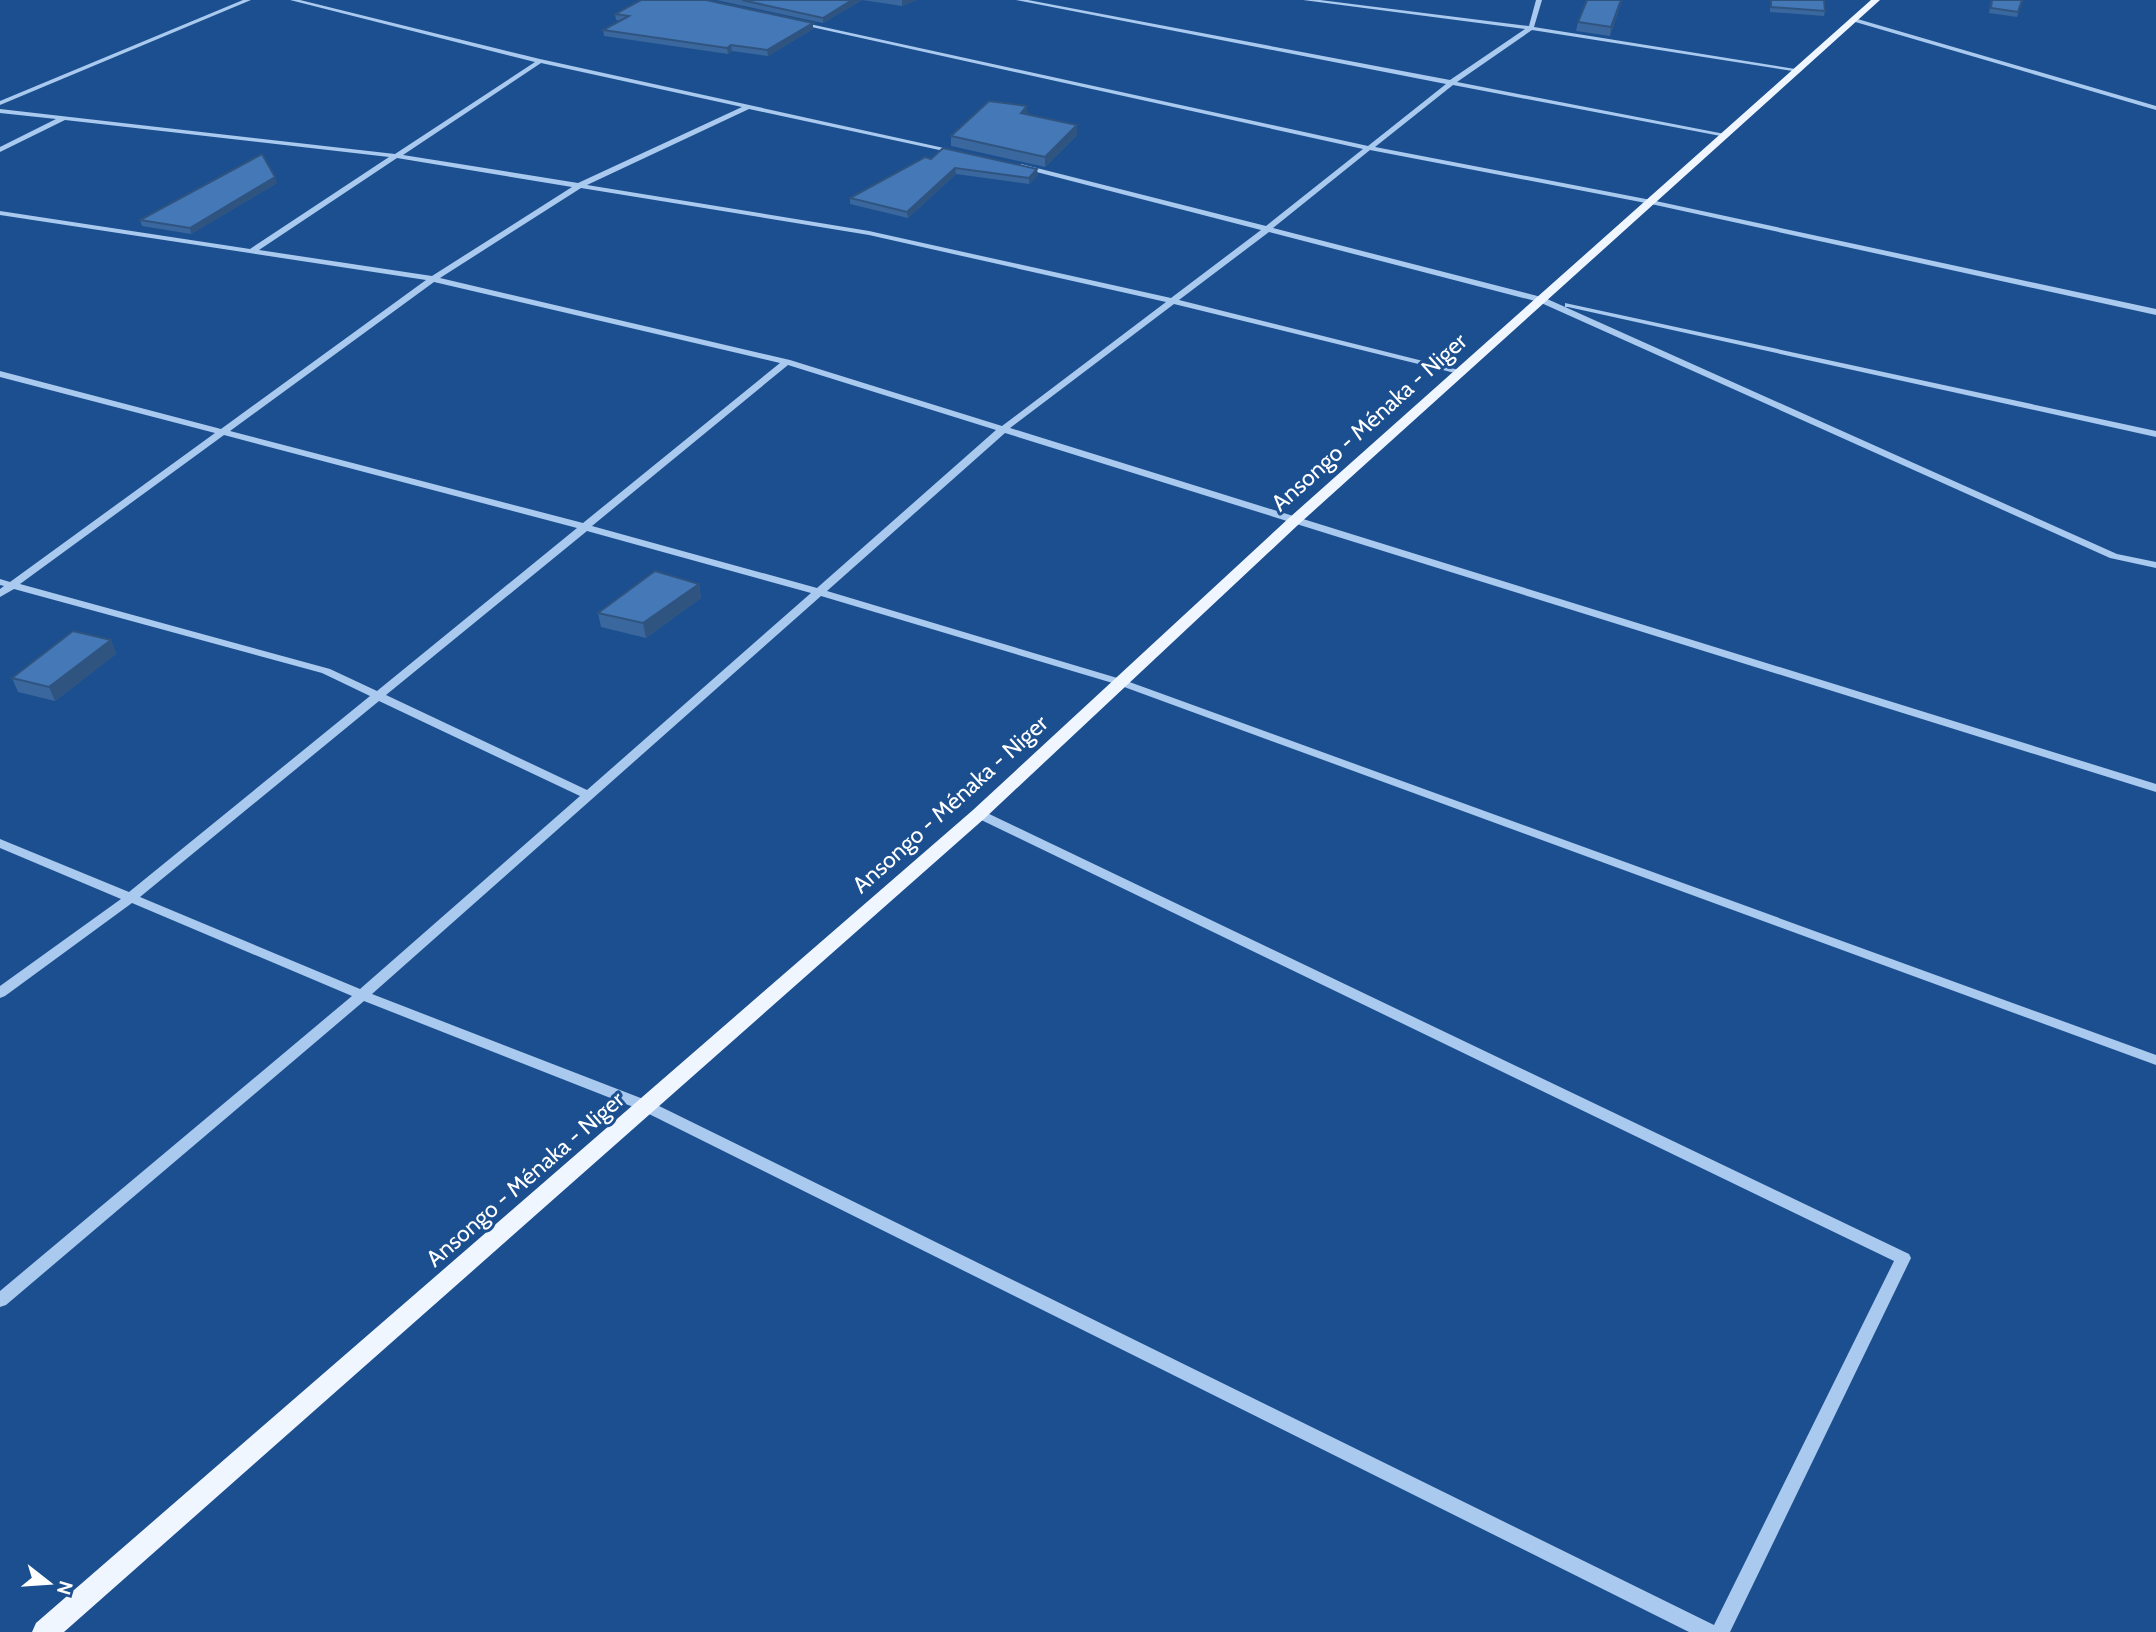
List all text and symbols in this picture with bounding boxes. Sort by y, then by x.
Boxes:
street label: Ansongo - Ménaka - Niger [1266,326,1473,517]
street label: Ansongo - Ménaka - Niger [847,708,1054,899]
street label: Ansongo - Ménaka - Niger [420,1085,630,1273]
north arrow [14,1548,84,1618]
text: N [52,1578,78,1598]

